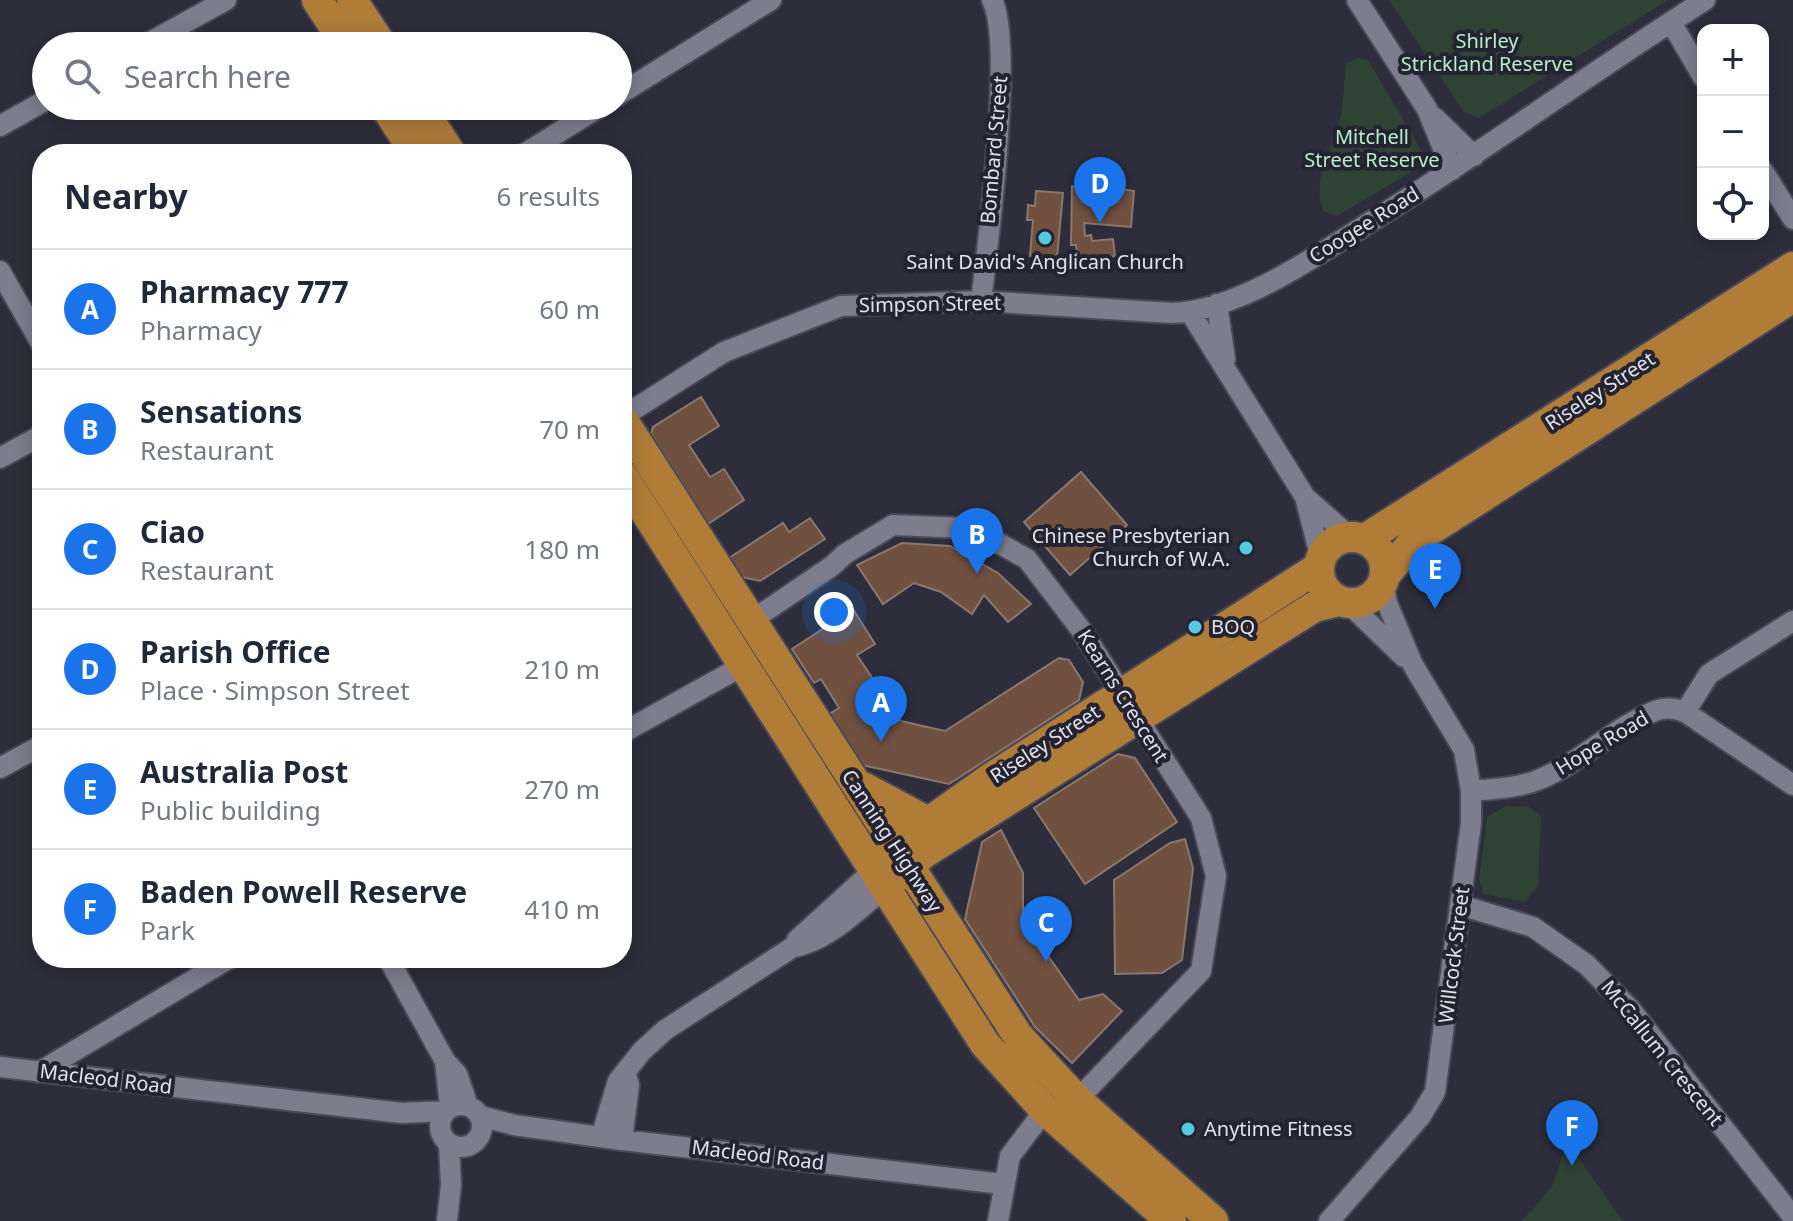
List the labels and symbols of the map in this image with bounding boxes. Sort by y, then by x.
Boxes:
park label: Shirley Strickland Reserve [1401,27,1573,77]
street label: Bombard Street [974,75,1013,225]
park label: Mitchell Street Reserve [1304,123,1440,173]
pin: D [1074,157,1126,223]
street label: Coogee Road [1304,180,1424,269]
marker: Saint David's Anglican Church [1036,229,1054,247]
place label: Saint David's Anglican Church [906,248,1184,275]
street label: Simpson Street [859,289,1001,318]
street label: Riseley Street [1540,345,1660,436]
pin: B [951,508,1003,574]
place label: Chinese Presbyterian Church of W.A. [1032,522,1230,572]
marker: Chinese Presbyterian Church of W.A. [1237,539,1255,557]
pin: E [1409,543,1461,609]
your location [814,592,854,632]
place label: BOQ [1211,613,1255,640]
marker: BOQ [1186,618,1204,636]
street label: Kearns Crescent [1072,624,1175,767]
pin: A [855,676,907,742]
street label: Riseley Street [985,698,1105,789]
street label: Hope Road [1550,704,1653,781]
street label: Canning Highway [836,764,949,918]
street label: Willcock Street [1432,885,1475,1025]
pin: C [1020,896,1072,962]
street label: McCallum Crescent [1595,974,1730,1131]
street label: Macleod Road [38,1057,174,1100]
pin: F [1546,1100,1598,1166]
place label: Anytime Fitness [1204,1115,1352,1142]
marker: Anytime Fitness [1179,1120,1197,1138]
street label: Macleod Road [690,1133,826,1176]

